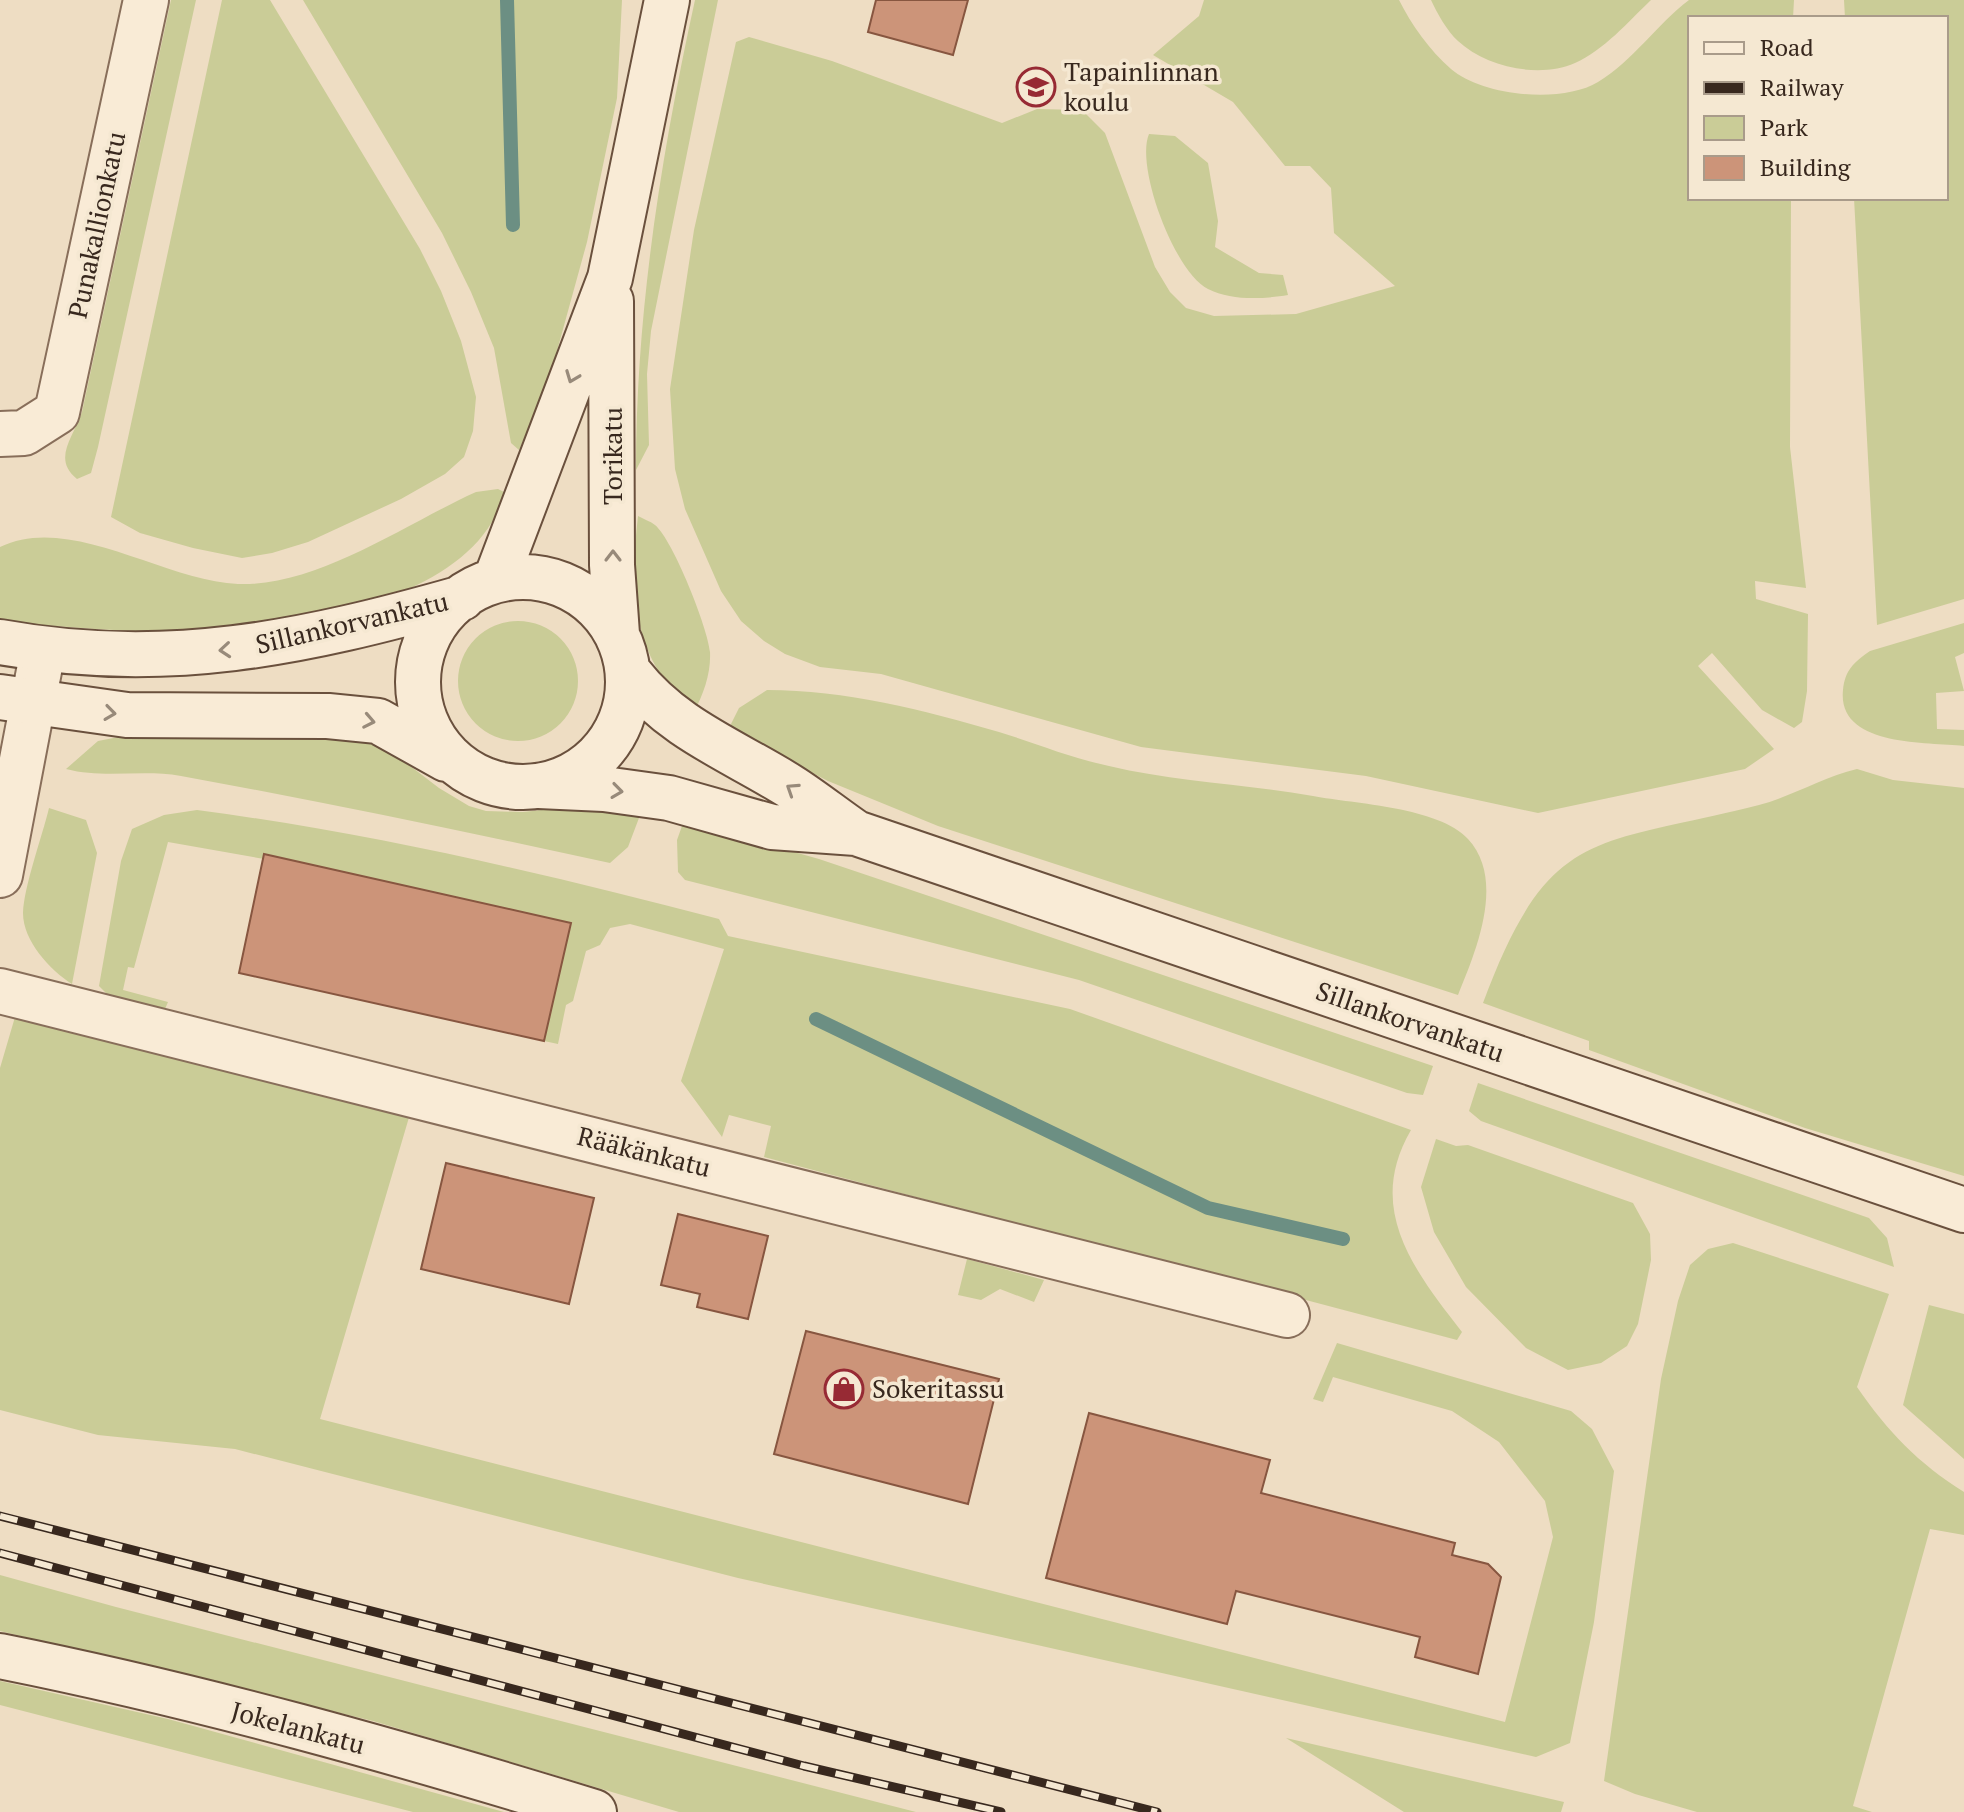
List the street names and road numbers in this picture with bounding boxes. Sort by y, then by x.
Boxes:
street label: Punakallionkatu [60,128,132,321]
street label: Torikatu [595,407,629,505]
street label: Sillankorvankatu [252,583,452,661]
street label: Sillankorvankatu [1312,973,1509,1069]
street label: Rääkänkatu [574,1118,714,1184]
street label: Jokelankatu [228,1693,369,1761]

